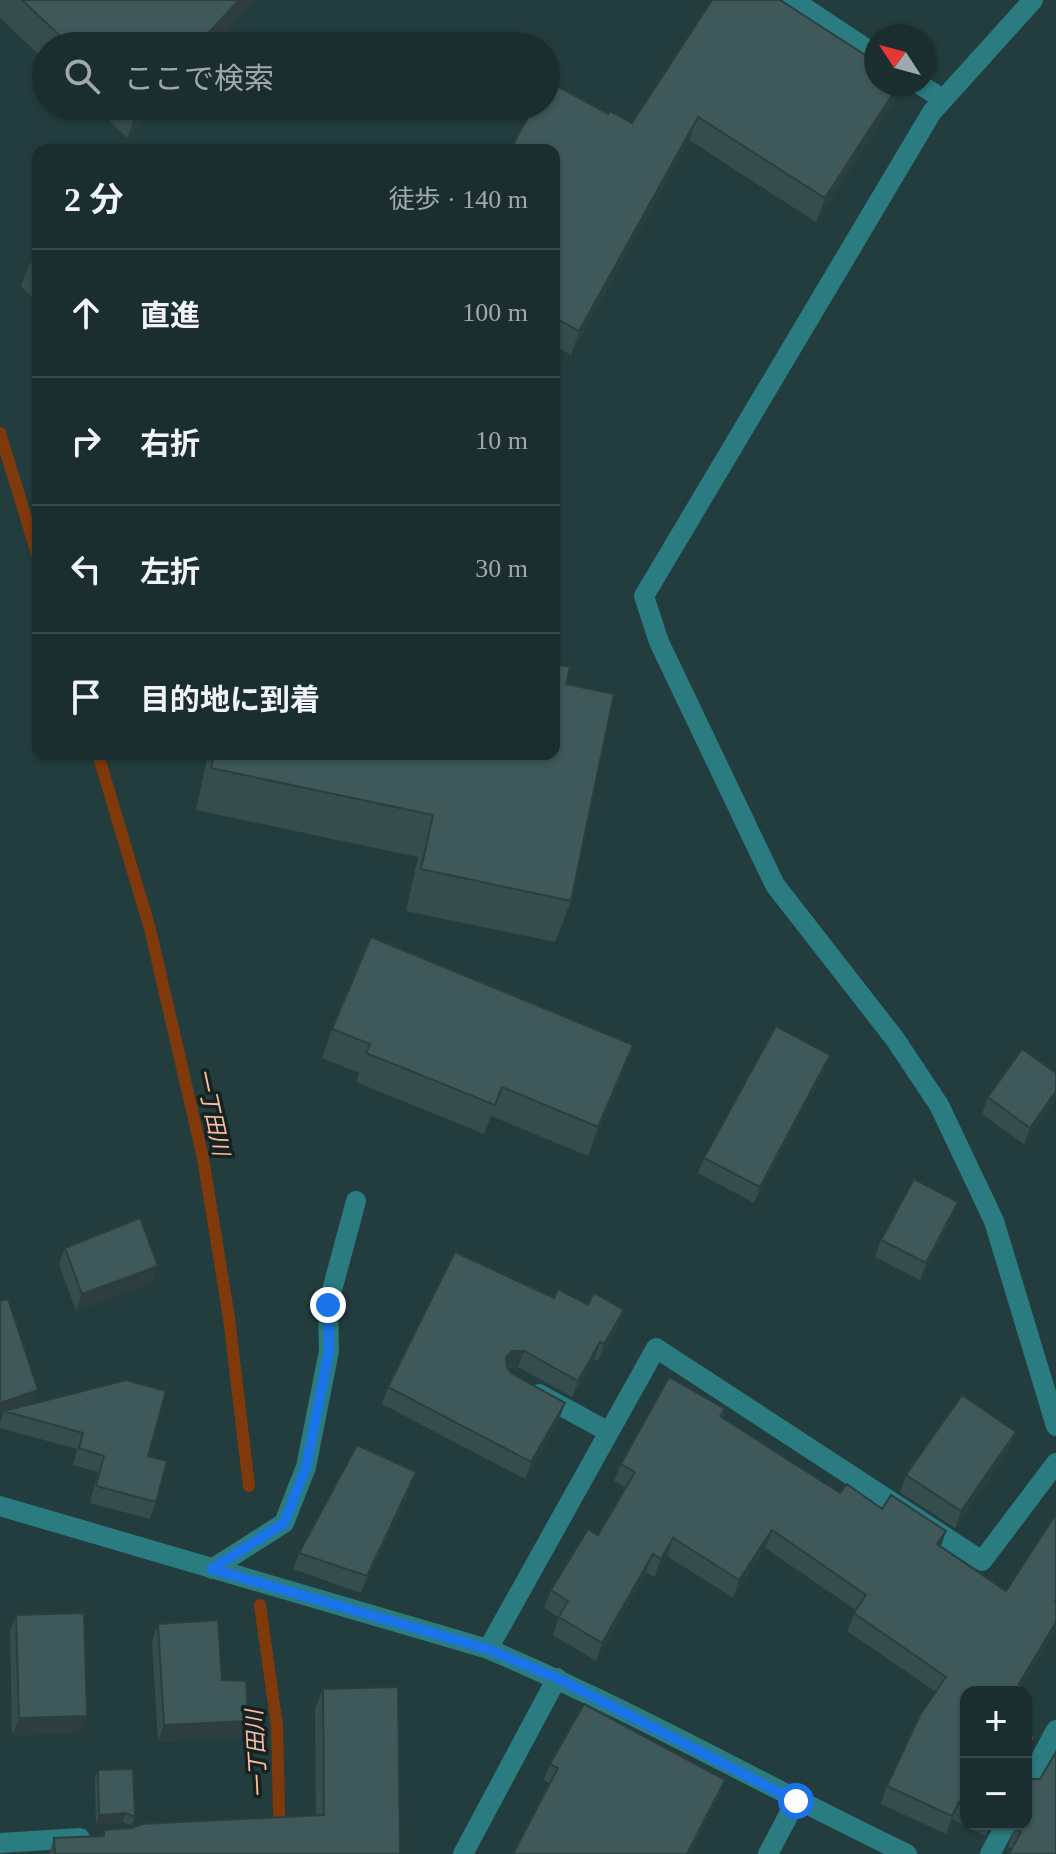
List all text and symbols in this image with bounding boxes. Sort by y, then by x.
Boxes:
north arrow [864,24,936,96]
search box [32,32,560,120]
icon: search [60,54,104,98]
text: ここで検索 [124,62,274,95]
text: 2 分 [64,181,124,218]
text: 徒歩 · 140 m [389,185,528,214]
icon: ahead [64,291,108,335]
text: 100 m [462,298,528,327]
text: 直進 [140,299,200,332]
icon: right [64,419,108,463]
text: 10 m [475,426,528,455]
text: 右折 [140,427,200,460]
icon: left [64,547,108,591]
text: 30 m [475,554,528,583]
text: 左折 [140,555,200,588]
icon: arrive [64,675,108,719]
text: 目的地に到着 [140,683,320,716]
water label: 一丁田川 [191,1066,234,1160]
route end [310,1287,346,1323]
map controls [960,1686,1032,1830]
button: + [960,1686,1032,1758]
water label: 一丁田川 [242,1707,271,1799]
button: − [960,1758,1032,1830]
route start [778,1783,814,1819]

